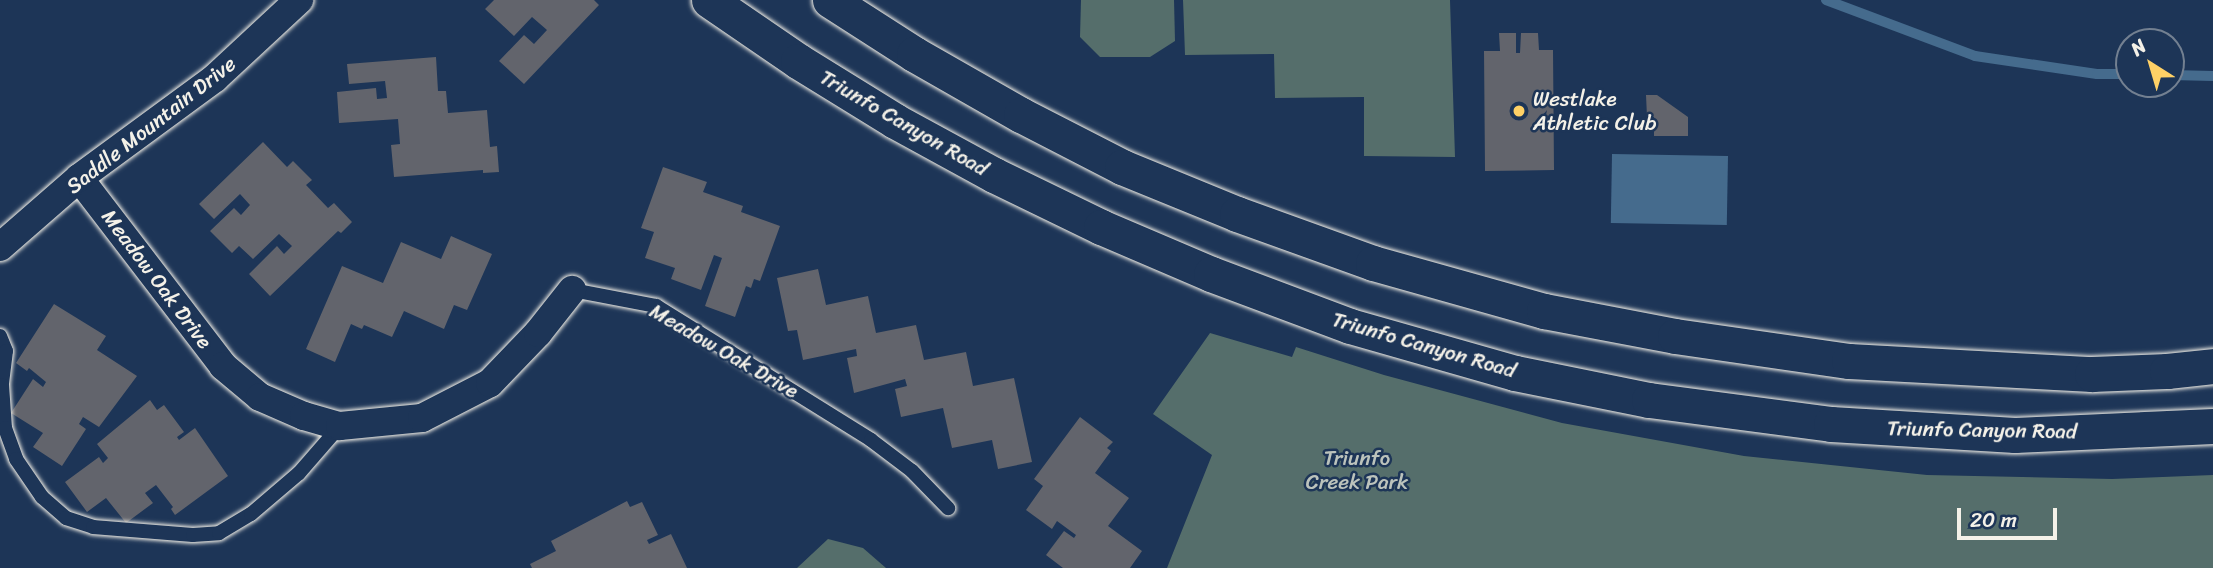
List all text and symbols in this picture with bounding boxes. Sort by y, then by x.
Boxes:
north arrow [2115,28,2185,98]
text: N [2123,30,2153,65]
street label: Saddle Mountain Drive [61,51,241,199]
street label: Triunfo Canyon Road [815,65,993,181]
place label: Westlake Athletic Club [1533,86,1656,136]
marker: Westlake Athletic Club [1511,103,1527,119]
street label: Meadow Oak Drive [96,204,218,354]
street label: Meadow Oak Drive [645,298,803,404]
street label: Triunfo Canyon Road [1329,307,1519,383]
street label: Triunfo Canyon Road [1887,416,2077,444]
park label: Triunfo Creek Park [1306,445,1408,495]
scale bar [1961,494,2061,538]
text: 20 m [1970,501,2017,539]

